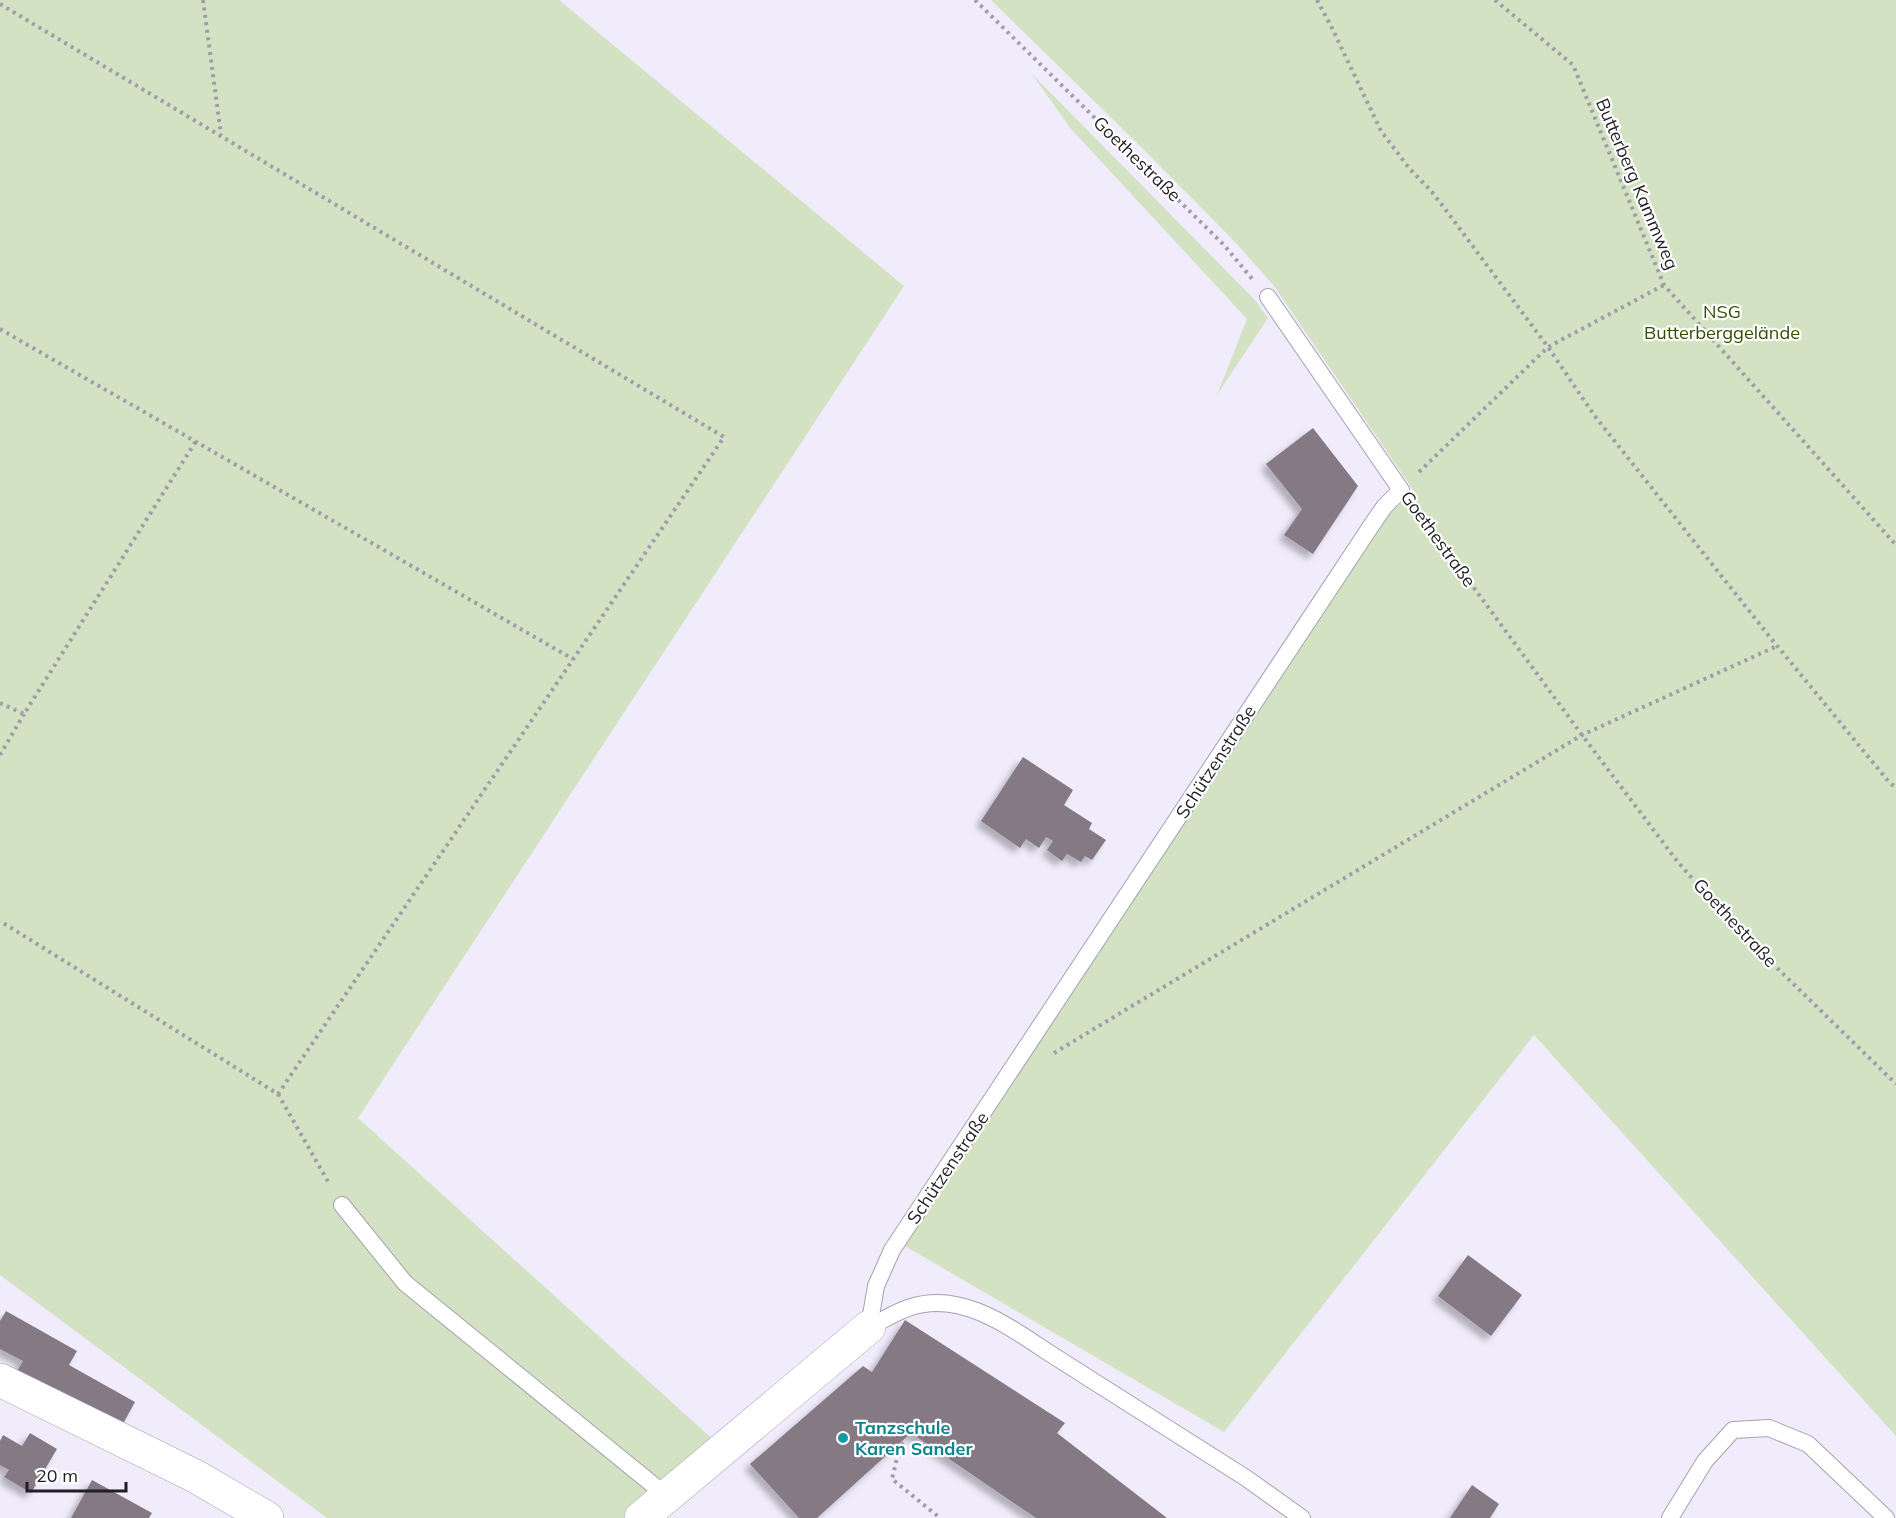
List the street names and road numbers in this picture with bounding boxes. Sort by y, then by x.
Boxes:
street label: Butterberg Kammweg [1591,95,1684,273]
street label: Goethestraße [1089,111,1186,206]
street label: Goethestraße [1396,486,1481,591]
street label: Schützenstraße [1170,701,1261,823]
street label: Goethestraße [1688,873,1782,972]
street label: Schützenstraße [902,1107,994,1228]

